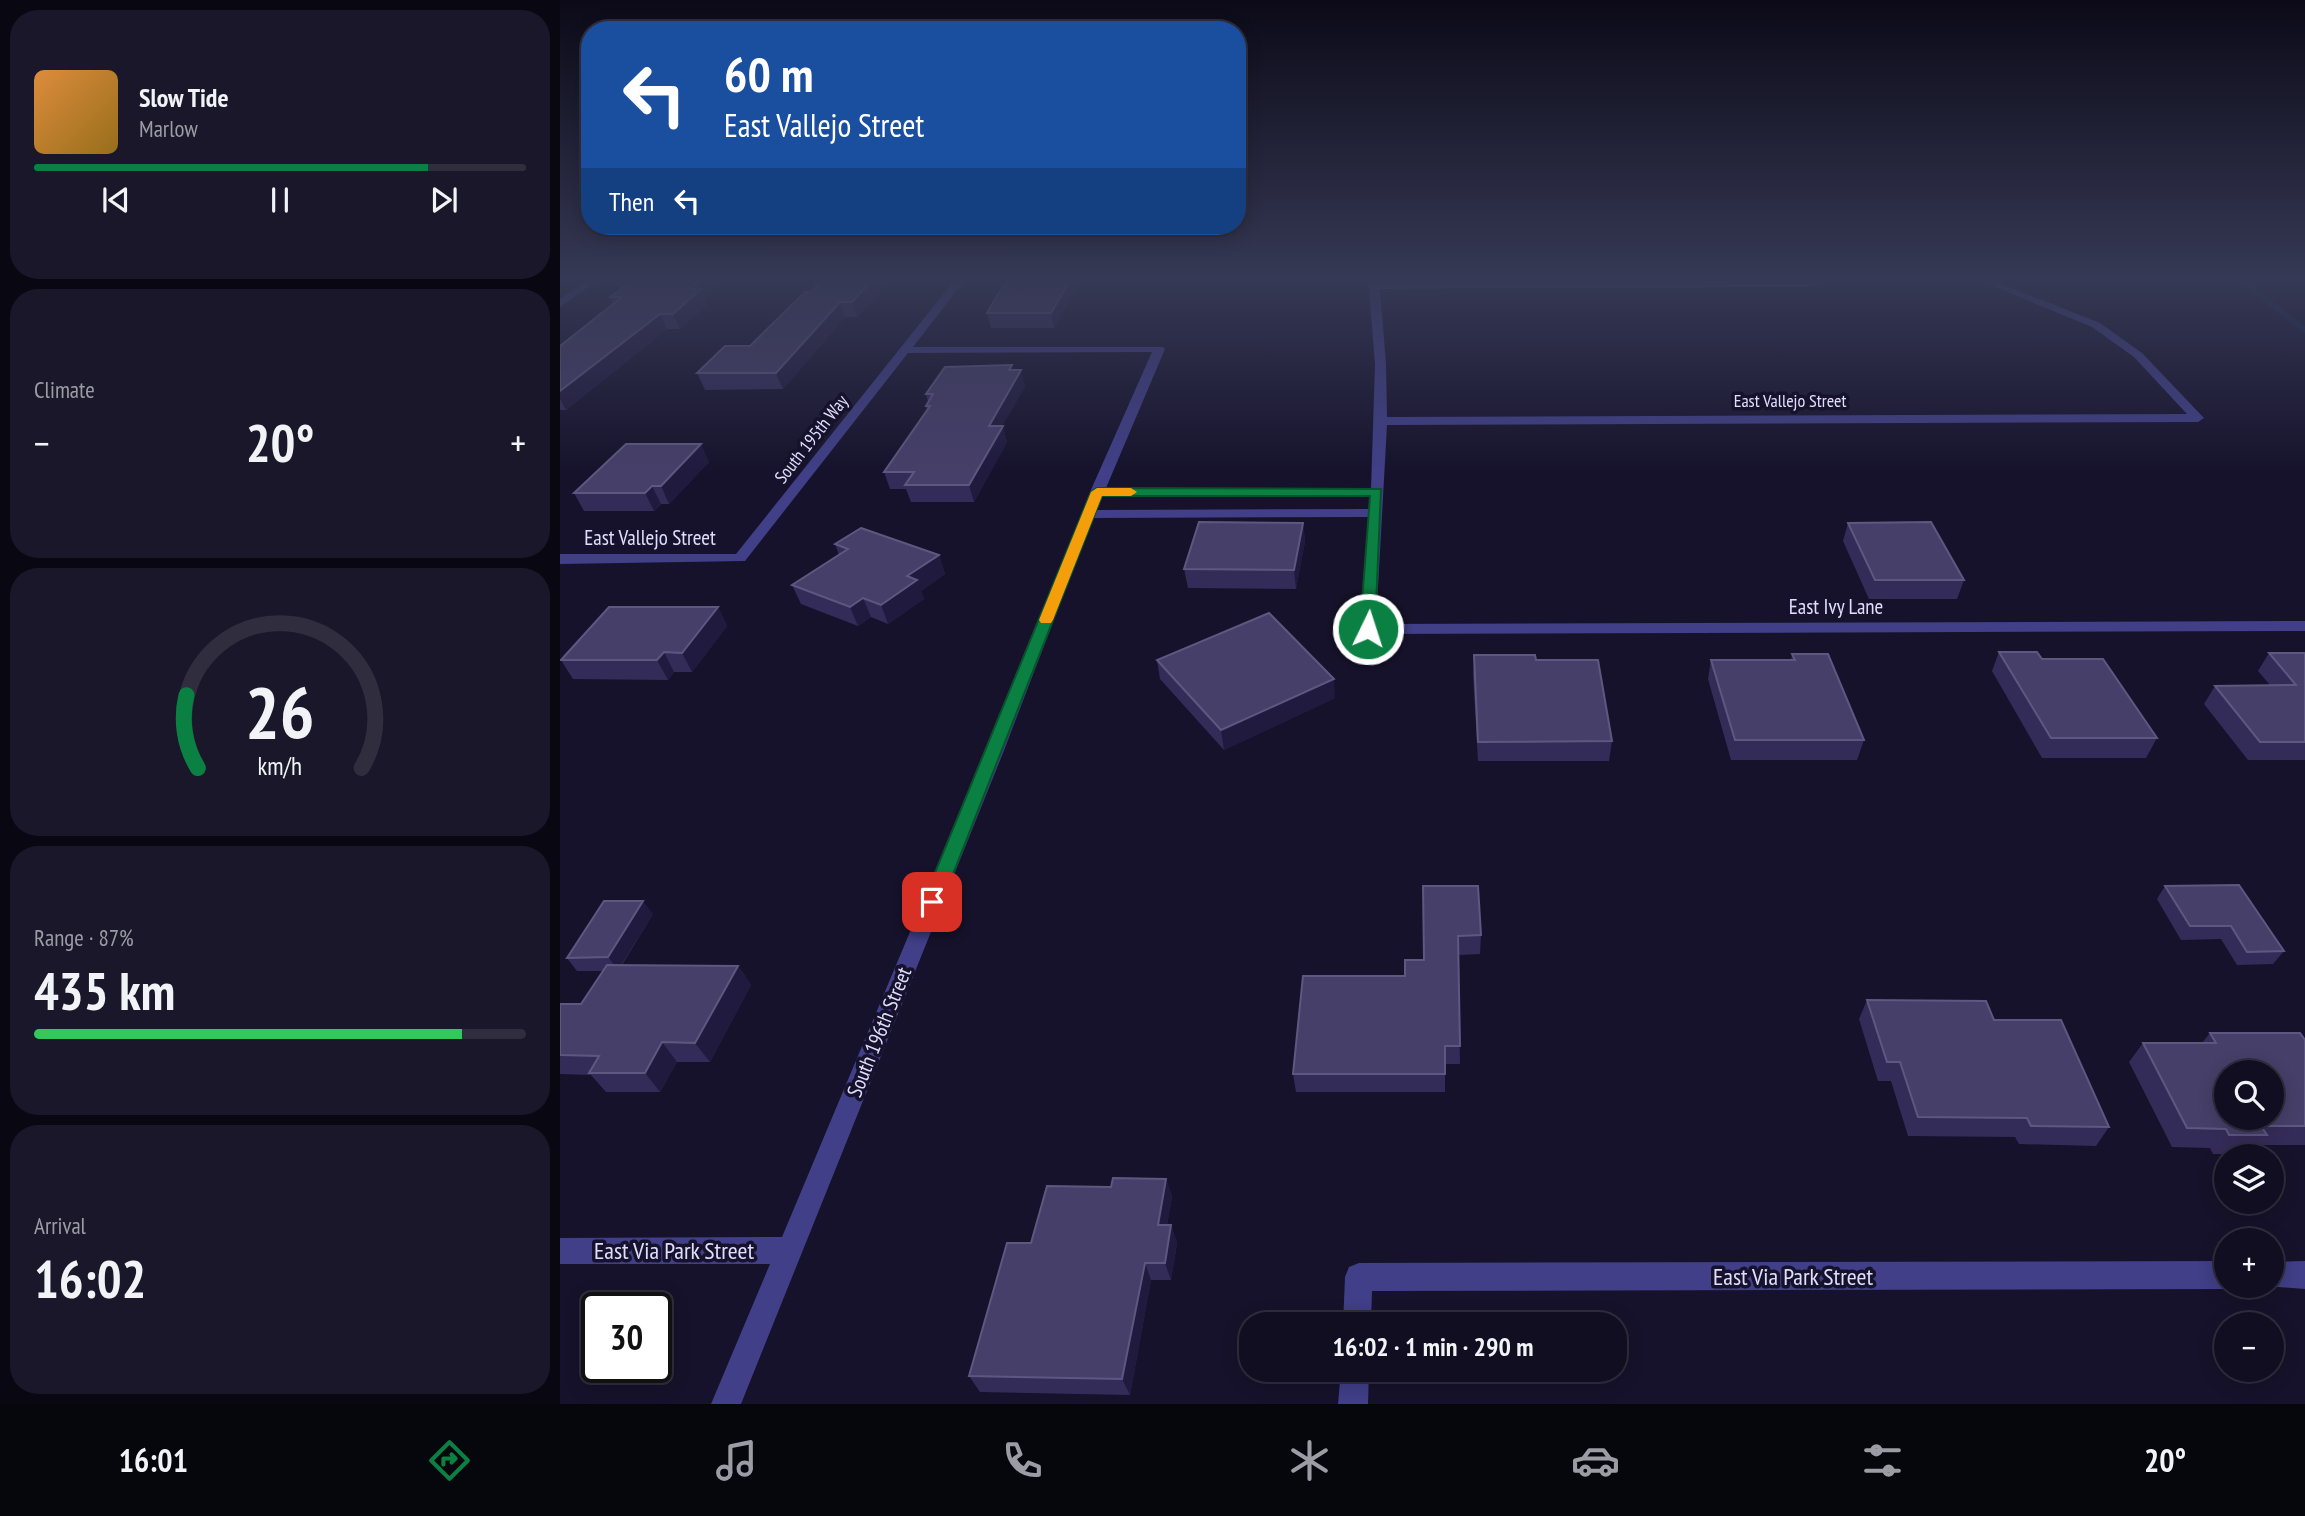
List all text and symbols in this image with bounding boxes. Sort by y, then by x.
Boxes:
text: 60 m [724,42,813,106]
icon: left [609,49,700,140]
text: Slow Tide [139,81,229,114]
text: East Vallejo Street [724,104,924,146]
text: Marlow [139,114,198,143]
icon: previous [97,181,135,219]
icon: pause [261,181,299,219]
icon: next [425,181,463,219]
icon: left [668,182,706,220]
text: Then [609,185,654,218]
text: Climate [34,375,95,404]
street label: East Vallejo Street [1734,389,1846,412]
street label: South 195th Way [769,390,853,488]
text: 20° [246,409,314,476]
text: − [34,418,50,467]
text: + [510,418,526,467]
street label: East Vallejo Street [584,524,716,551]
position arrow [1331,592,1405,666]
street label: East Ivy Lane [1789,593,1883,620]
text: 26 [245,664,315,758]
text: km/h [258,750,302,782]
pin [902,872,962,932]
icon: arrive [913,883,951,921]
text: Range · 87% [34,923,134,952]
text: 435 km [34,957,175,1024]
street label: South 196th Street [841,963,917,1101]
map controls [2214,1060,2284,1382]
button: search [2214,1060,2284,1130]
button: layers [2214,1144,2284,1214]
text: Arrival [34,1211,86,1240]
button: + [2214,1228,2284,1298]
street label: East Via Park Street [594,1235,754,1266]
text: 16:02 [34,1245,146,1312]
street label: East Via Park Street [1713,1261,1873,1292]
speed limit sign: 30 [581,1292,672,1383]
button: − [2214,1312,2284,1382]
text: 16:02 · 1 min · 290 m [1333,1330,1533,1363]
icon: directions [425,1436,474,1485]
icon: music [712,1436,761,1485]
icon: phone [998,1436,1047,1485]
icon: climate [1285,1436,1334,1485]
icon: car [1571,1436,1620,1485]
icon: filters [1858,1436,1907,1485]
text: 16:01 [119,1439,188,1481]
text: 20° [2144,1439,2186,1481]

